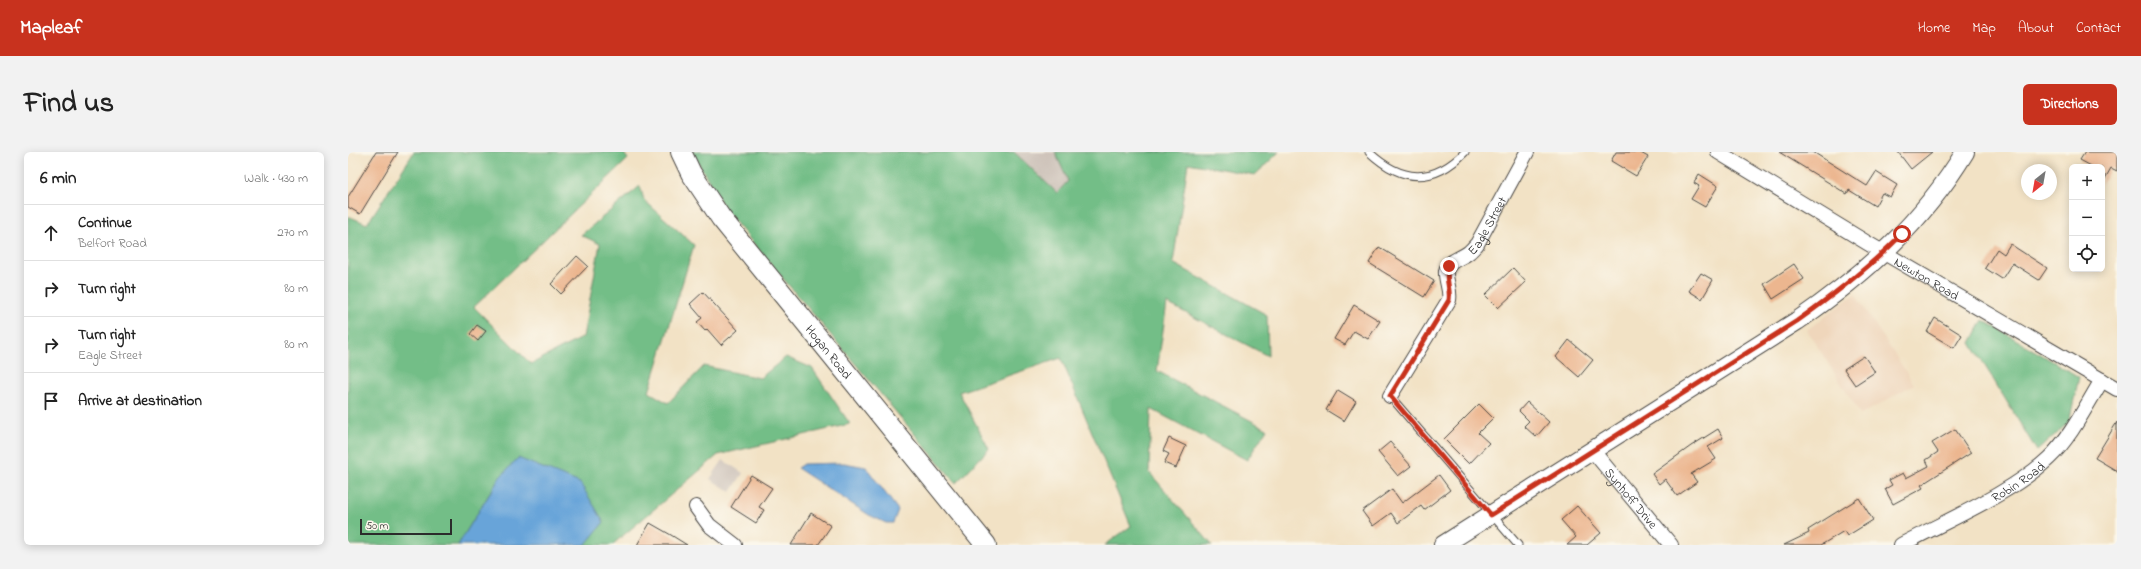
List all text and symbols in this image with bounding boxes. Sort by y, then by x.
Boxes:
text: Mapleaf [20,15,82,42]
text: Home [1918,18,1950,39]
text: Map [1972,18,1996,39]
text: About [2018,18,2054,39]
text: Contact [2076,18,2121,39]
text: Find us [24,84,114,125]
button: Directions [2023,84,2117,125]
north arrow [2021,164,2057,200]
map controls [2069,164,2105,272]
button: + [2069,164,2105,200]
text: 6 min [40,166,76,191]
text: Walk · 430 m [244,169,308,188]
street label: Eagle Street [1464,193,1512,260]
button: − [2069,200,2105,236]
text: Continue [78,212,132,234]
icon: ahead [40,222,62,244]
text: 270 m [277,223,308,242]
route start [1893,225,1911,243]
text: Belfort Road [78,234,147,253]
button: locate [2069,236,2105,272]
street label: Newton Road [1890,253,1963,306]
route end [1440,257,1458,275]
icon: right [40,278,62,300]
text: Turn right [78,278,136,300]
text: 80 m [284,279,308,298]
street label: Hogan Road [800,321,856,384]
text: Turn right [78,324,136,346]
icon: right [40,334,62,356]
text: 80 m [284,335,308,354]
text: Eagle Street [78,346,142,365]
icon: arrive [40,390,62,412]
text: Arrive at destination [78,390,202,412]
street label: Robin Road [1988,457,2050,507]
street label: Synhoff Drive [1599,464,1662,534]
scale bar [360,517,452,536]
text: 50 m [366,518,388,534]

